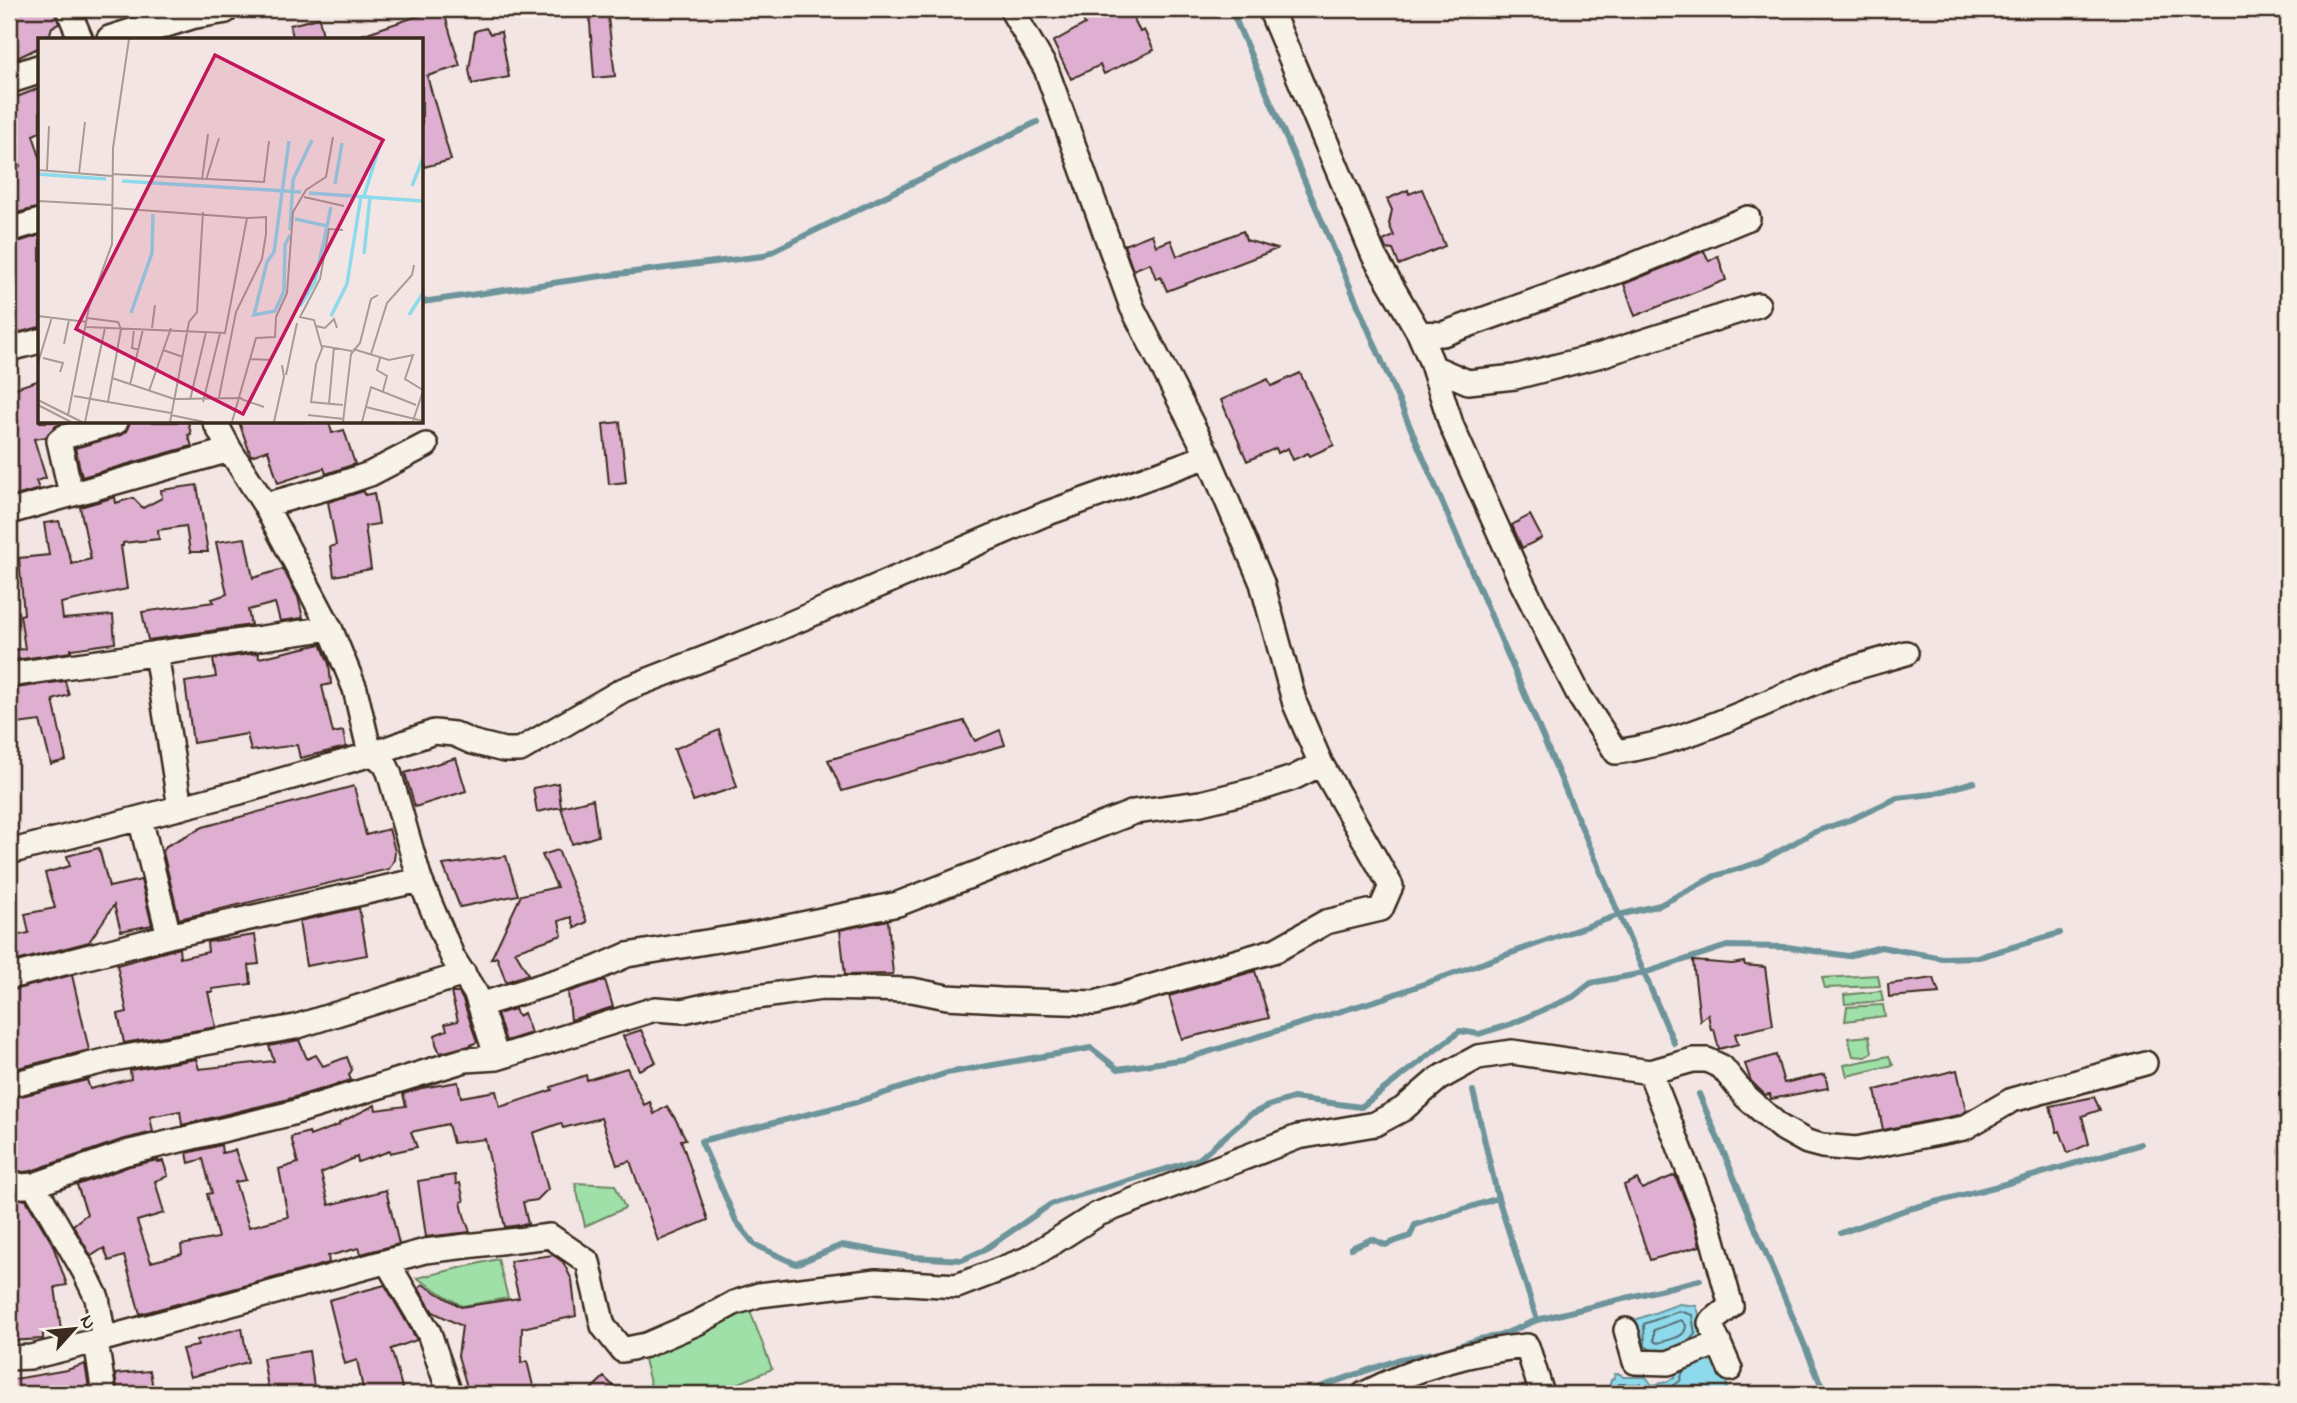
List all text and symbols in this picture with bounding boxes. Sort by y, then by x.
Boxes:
inset map [38,38,424,424]
north arrow [38,1294,108,1364]
text: N [72,1311,102,1334]

